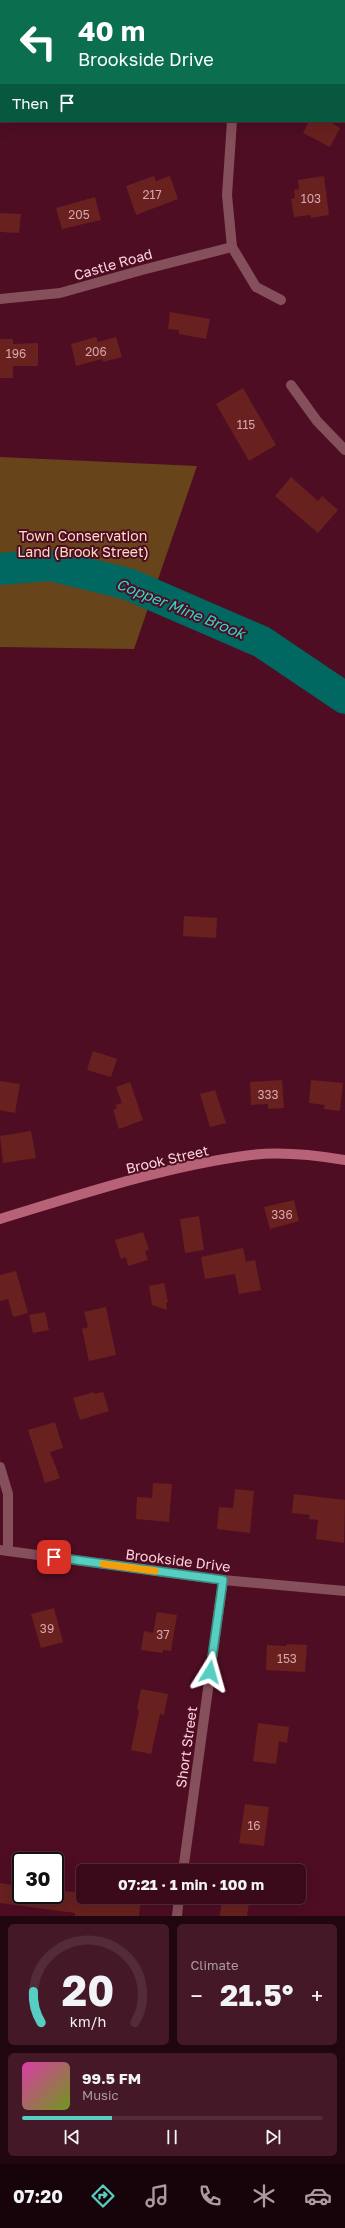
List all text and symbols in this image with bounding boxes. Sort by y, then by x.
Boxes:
text: 40 m [78,14,145,47]
icon: left [12,16,64,68]
text: Brookside Drive [78,48,214,70]
icon: arrive [56,92,78,114]
text: Then [12,94,48,112]
house number: 217 [142,187,162,202]
house number: 103 [301,191,321,206]
house number: 205 [68,207,90,222]
street label: Castle Road [72,245,154,283]
house number: 206 [85,344,107,359]
house number: 196 [6,346,26,361]
house number: 115 [237,417,255,432]
park label: Town Conservation Land (Brook Street) [17,527,149,560]
water label: Copper Mine Brook [114,574,249,643]
house number: 333 [257,1087,279,1102]
street label: Brook Street [124,1141,210,1177]
house number: 336 [271,1207,293,1222]
pin [37,1540,71,1574]
street label: Brookside Drive [125,1545,231,1575]
icon: arrive [43,1546,65,1568]
house number: 39 [40,1621,54,1636]
house number: 37 [156,1627,170,1642]
position arrow [189,1651,231,1693]
house number: 153 [277,1651,297,1666]
street label: Short Street [172,1705,200,1789]
house number: 16 [247,1818,261,1833]
speed limit sign: 30 [12,1852,64,1904]
text: 07:21 · 1 min · 100 m [118,1875,264,1893]
text: Climate [191,1957,238,1973]
text: 20 [62,1964,114,2014]
text: 21.5° [220,1977,293,2013]
text: − [191,1982,203,2009]
text: + [311,1982,323,2009]
text: km/h [70,2012,106,2029]
text: 99.5 FM [82,2069,141,2087]
text: Music [82,2087,119,2103]
icon: previous [61,2126,83,2148]
icon: pause [161,2126,183,2148]
icon: next [262,2126,284,2148]
icon: directions [89,2182,117,2210]
icon: music [143,2182,171,2210]
icon: phone [196,2182,224,2210]
icon: climate [250,2182,278,2210]
icon: car [304,2182,332,2210]
text: 07:20 [13,2185,63,2207]

